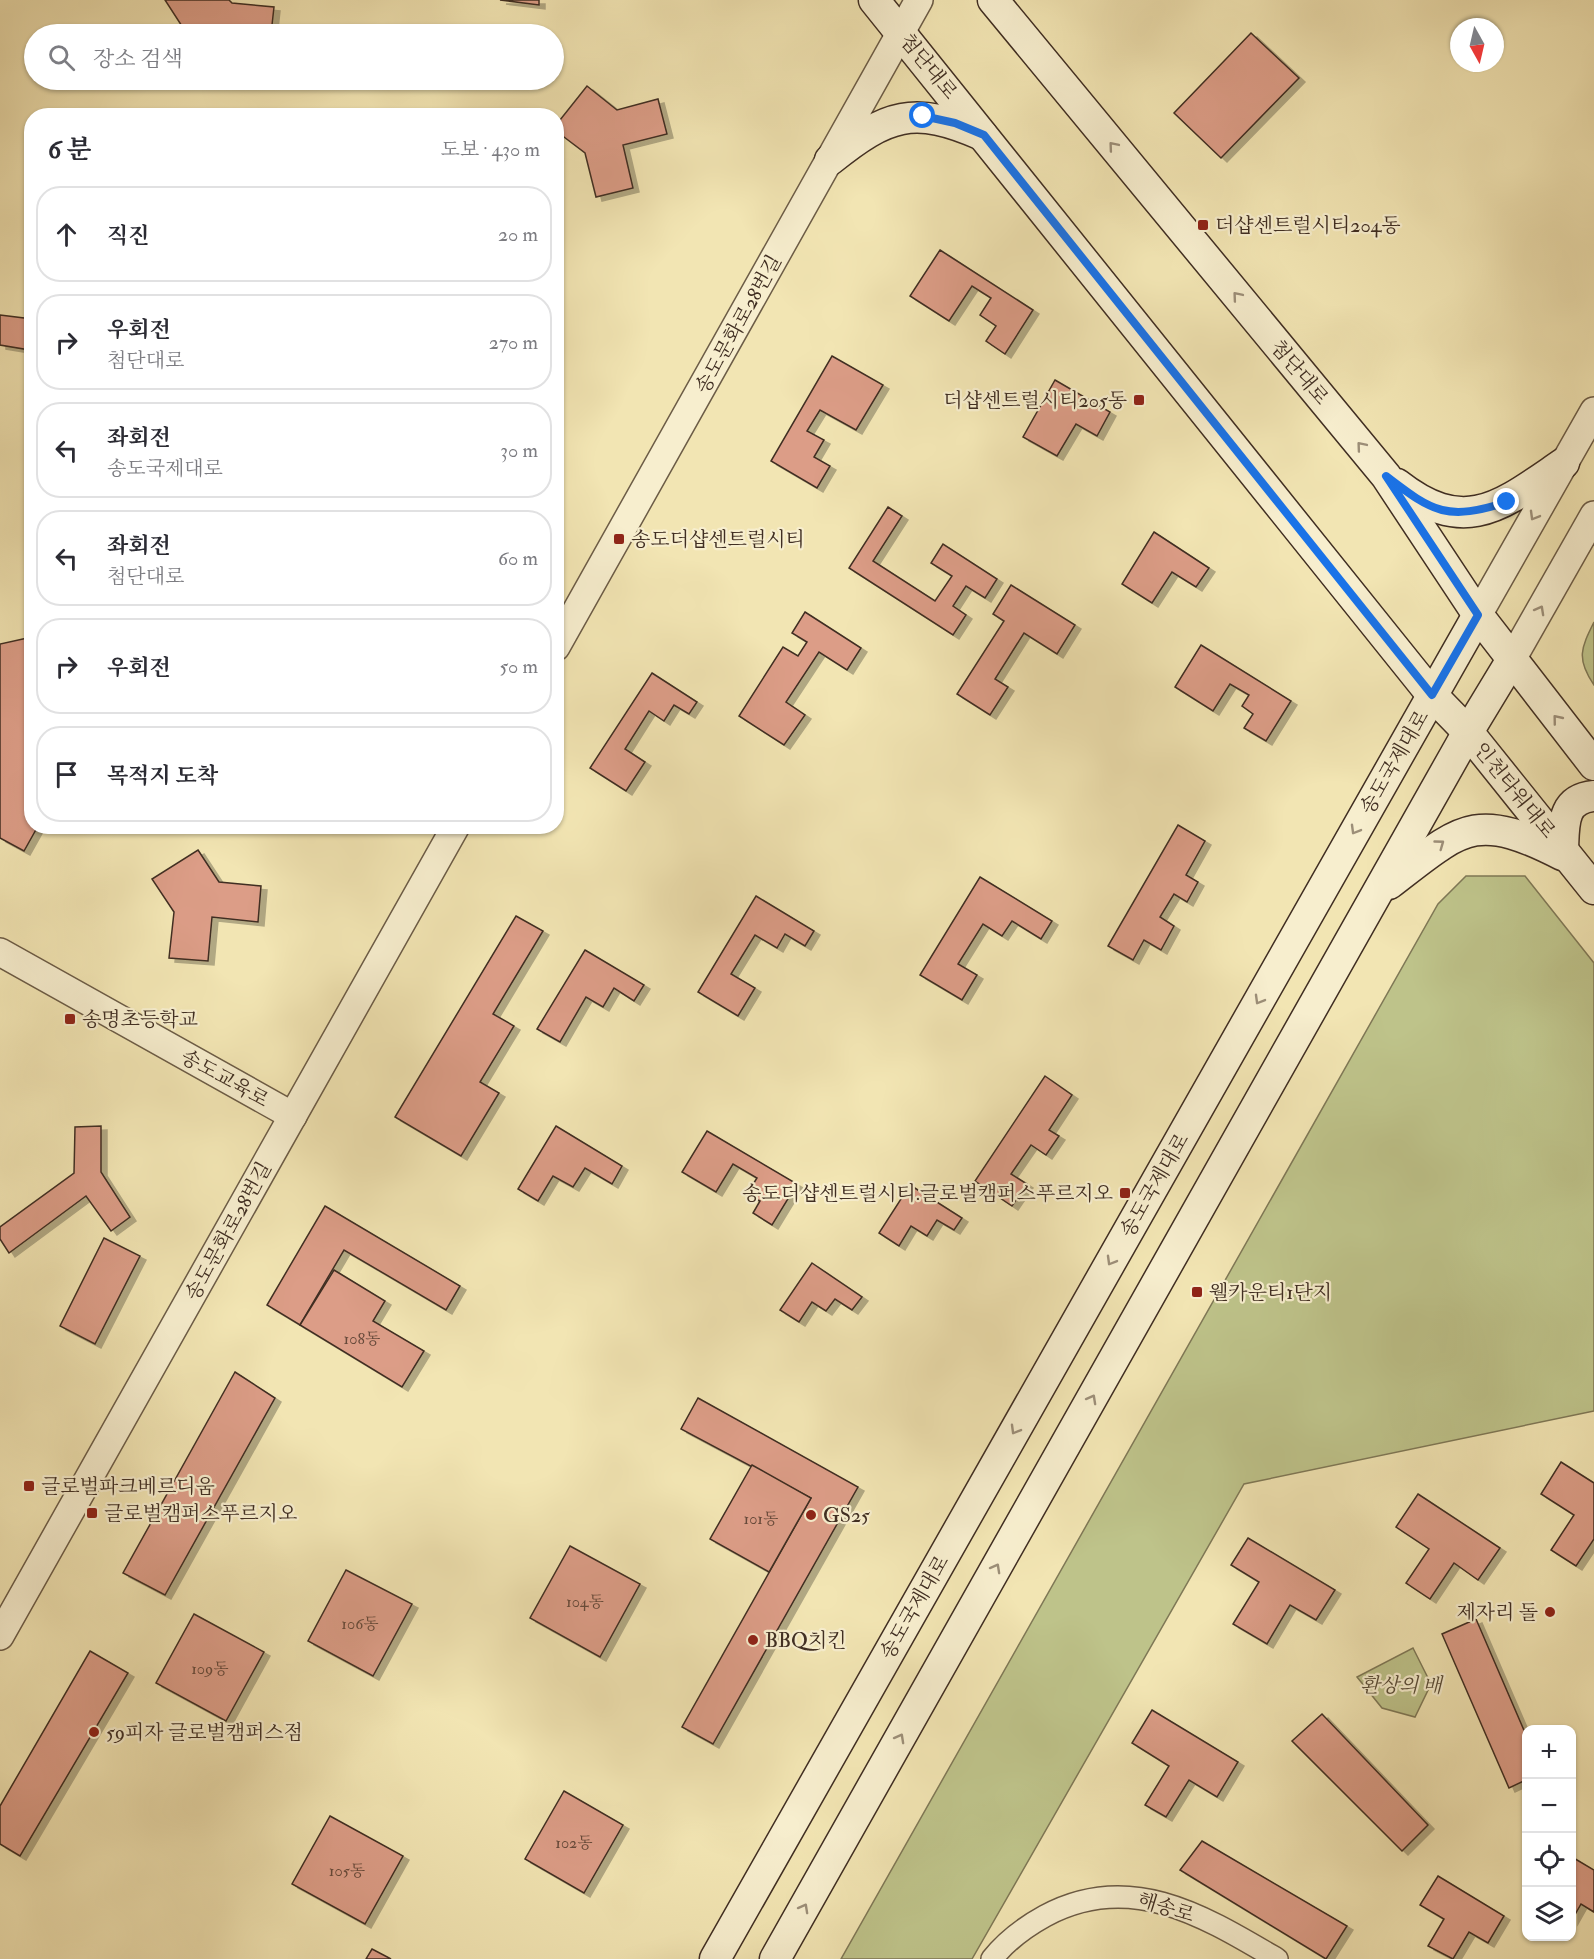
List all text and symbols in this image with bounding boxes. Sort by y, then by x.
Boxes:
north arrow [1450,18,1504,72]
search box [24,24,564,90]
street label: 첨단대로 [895,28,963,104]
icon: search [45,41,78,74]
text: 장소 검색 [93,45,183,73]
route start [909,102,935,128]
text: 6 분 [48,134,92,166]
text: 도보 · 430 m [441,137,540,162]
one-way arrow [1109,141,1120,152]
place label: 더샵센트럴시티204동 [1215,213,1401,238]
icon: ahead [50,218,83,251]
marker: 더샵센트럴시티204동 [1196,218,1210,232]
text: 직진 [107,222,150,250]
text: 20 m [498,222,538,247]
street label: 송도문화로28번길 [690,251,787,398]
one-way arrow [1233,292,1244,303]
text: 우회전 [107,316,171,344]
icon: right [50,326,83,359]
text: 270 m [489,330,538,355]
street label: 첨단대로 [1265,335,1334,410]
text: 첨단대로 [107,348,184,373]
place label: 더샵센트럴시티205동 [943,388,1127,413]
marker: 더샵센트럴시티205동 [1132,393,1146,407]
text: 좌회전 [107,424,171,452]
icon: left [50,434,83,467]
text: 30 m [500,438,538,463]
one-way arrow [1357,442,1368,453]
text: 송도국제대로 [107,456,223,481]
route end [1493,488,1519,514]
one-way arrow [1530,510,1541,520]
place label: 송도더샵센트럴시티 [631,527,805,552]
text: 좌회전 [107,532,171,560]
marker: 송도더샵센트럴시티 [612,532,626,546]
icon: left [50,542,83,575]
text: 60 m [498,546,538,571]
text: 첨단대로 [107,564,184,589]
one-way arrow [1533,606,1544,617]
icon: right [50,650,83,683]
text: 우회전 [107,654,171,682]
text: 50 m [499,654,538,679]
street label: 송도국제대로 [1355,706,1434,819]
one-way arrow [1554,715,1565,726]
street label: 인천타워대로 [1468,737,1561,843]
icon: arrive [50,758,83,791]
text: 목적지 도착 [107,762,218,790]
one-way arrow [1351,824,1363,834]
one-way arrow [1434,841,1445,852]
one-way arrow [1255,994,1266,1004]
place label: 송명초등학교 [82,1007,199,1032]
marker: 송명초등학교 [63,1012,77,1026]
street label: 송도교육로 [176,1044,273,1113]
street label: 송도국제대로 [1115,1129,1194,1242]
street label: 송도문화로28번길 [180,1158,277,1305]
place label: 송도더샵센트럴시티.글로벌캠퍼스푸르지오 [742,1181,1113,1206]
marker: 송도더샵센트럴시티.글로벌캠퍼스푸르지오 [1118,1186,1132,1200]
one-way arrow [1107,1255,1118,1265]
place label: 웰카운티1단지 [1209,1280,1332,1305]
marker: 웰카운티1단지 [1190,1285,1204,1299]
house number: 108동 [344,1329,381,1349]
one-way arrow [1084,1394,1096,1405]
one-way arrow [1011,1424,1022,1435]
place label: 글로벌파크베르디움 [41,1474,215,1499]
marker: 글로벌파크베르디움 [22,1479,36,1493]
place label: 글로벌캠퍼스푸르지오 [104,1501,297,1526]
place label: GS25 [823,1503,870,1528]
marker: 글로벌캠퍼스푸르지오 [85,1506,99,1520]
marker: GS25 [804,1508,818,1522]
house number: 101동 [744,1509,779,1529]
street label: 송도국제대로 [875,1551,954,1664]
one-way arrow [988,1564,1000,1574]
house number: 104동 [566,1592,604,1612]
place label: 제자리 돌 [1457,1600,1538,1625]
marker: 제자리 돌 [1543,1605,1557,1619]
house number: 106동 [341,1614,379,1634]
place label: BBQ치킨 [765,1628,847,1653]
marker: BBQ치킨 [746,1633,760,1647]
house number: 109동 [191,1659,229,1679]
park label: 환상의 배 [1360,1673,1444,1698]
place label: 59피자 글로벌캠퍼스점 [106,1720,303,1745]
marker: 59피자 글로벌캠퍼스점 [87,1725,101,1739]
map controls [1522,1725,1576,1941]
button: + [1522,1725,1576,1779]
one-way arrow [892,1734,904,1744]
button: − [1522,1779,1576,1833]
house number: 102동 [555,1833,593,1853]
button: locate [1522,1833,1576,1887]
house number: 105동 [329,1861,366,1881]
street label: 해송로 [1134,1887,1197,1928]
button: layers [1522,1887,1576,1941]
one-way arrow [796,1904,808,1914]

